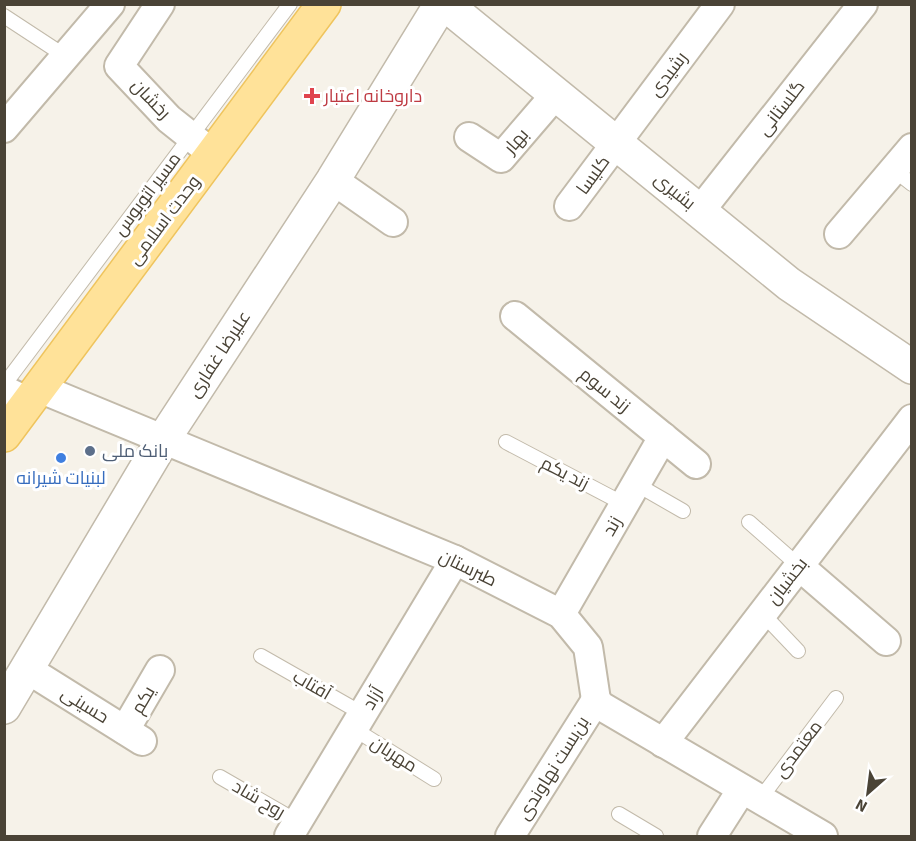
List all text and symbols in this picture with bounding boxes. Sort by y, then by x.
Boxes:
street label: رشیدی [643,47,694,102]
street label: رخشان [125,74,176,125]
street label: گلستانی [752,75,811,141]
place label: داروخانه اعتبار [323,84,422,109]
marker: داروخانه اعتبار [305,89,319,103]
street label: بهار [498,123,535,160]
street label: مسیر اتوبوس [108,147,187,241]
street label: کلیسا [571,151,616,200]
street label: بشیری [649,167,701,216]
street label: وحدت اسلامی [122,170,206,270]
street label: علیرضا غفاری [182,306,257,403]
street label: زند سوم [574,362,636,419]
place label: بانک ملی [102,439,168,464]
marker: بانک ملی [83,444,97,458]
marker: لبنیات شیرانه [54,451,68,465]
street label: زند یکم [536,451,593,496]
place label: لبنیات شیرانه [16,466,106,491]
street label: زند [597,512,628,541]
street label: طبرستان [435,544,501,593]
street label: بخشیان [761,552,814,610]
street label: آفتاب [288,664,336,706]
street label: حسینی [56,681,113,730]
street label: یکم [125,681,161,719]
street label: آزاد [357,682,390,715]
street label: بن‌بست نهاوندی [511,711,595,825]
street label: معتمدی [768,715,828,783]
street label: مهربان [366,730,422,779]
north arrow [838,763,898,823]
street label: روح شاد [228,774,290,825]
text: N [852,793,871,818]

